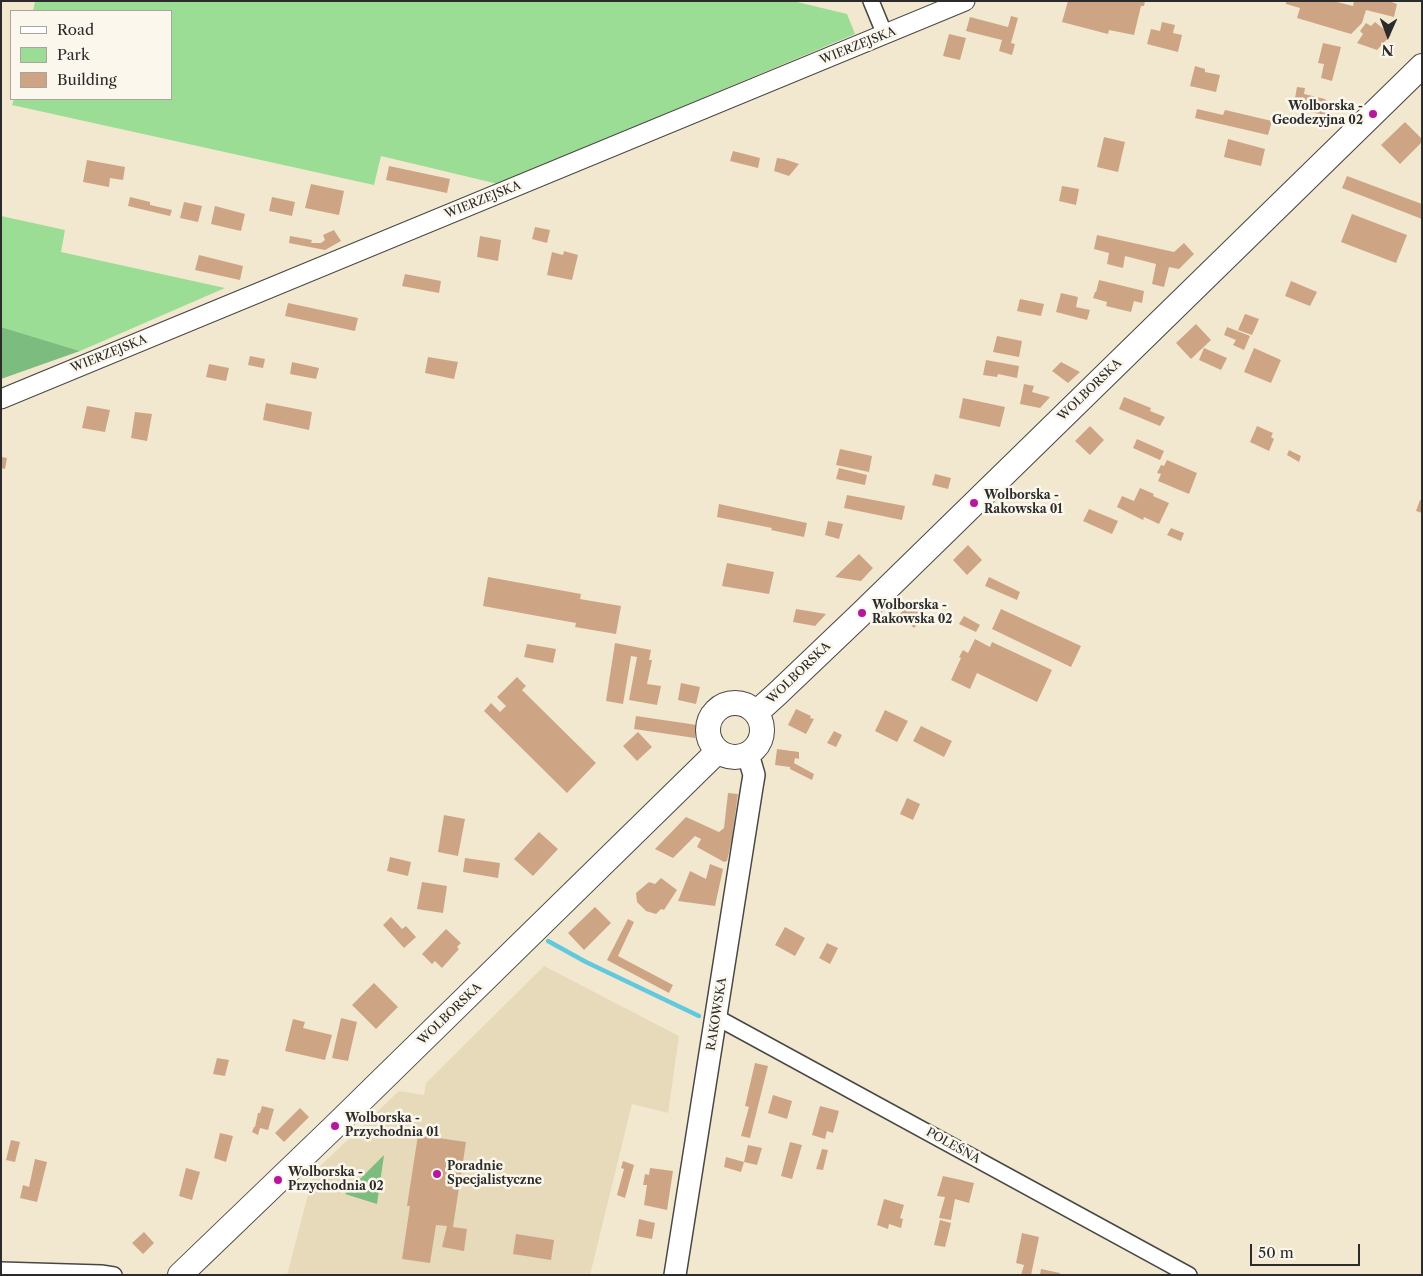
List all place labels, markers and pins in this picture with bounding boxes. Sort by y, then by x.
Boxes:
place label: Wolborska - Geodezyjna 02 [1272,100,1363,128]
marker: Wolborska - Geodezyjna 02 [1367,108,1379,120]
place label: Wolborska - Rakowska 01 [984,489,1063,517]
marker: Wolborska - Rakowska 01 [968,497,980,509]
place label: Wolborska - Rakowska 02 [872,599,952,627]
marker: Wolborska - Rakowska 02 [856,607,868,619]
place label: Wolborska - Przychodnia 01 [345,1112,439,1140]
marker: Wolborska - Przychodnia 01 [329,1120,341,1132]
place label: Poradnie Specjalistyczne [447,1160,542,1188]
place label: Wolborska - Przychodnia 02 [288,1166,384,1194]
marker: Poradnie Specjalistyczne [431,1168,443,1180]
marker: Wolborska - Przychodnia 02 [272,1174,284,1186]

